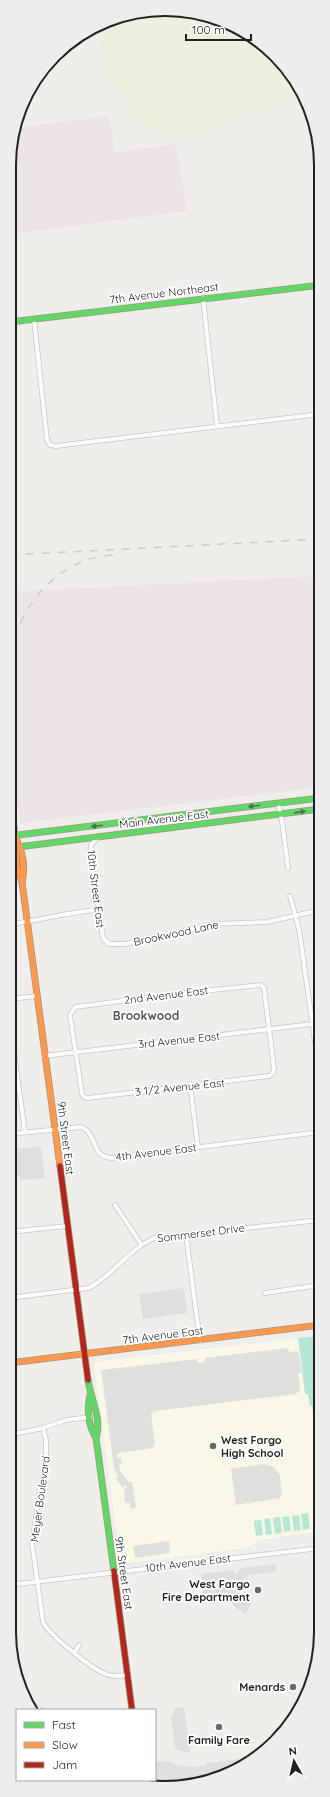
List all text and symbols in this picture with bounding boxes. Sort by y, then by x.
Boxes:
scale bar [186,16,251,42]
text: 100 m [192,22,225,37]
street label: 7th Avenue Northeast [109,279,220,307]
one-way arrow [248,803,260,810]
street label: Main Avenue East [119,807,210,831]
one-way arrow [294,809,306,815]
one-way arrow [91,823,103,829]
street label: 10th Street East [84,849,108,929]
street label: Brookwood Lane [132,917,220,949]
street label: 2nd Avenue East [123,983,209,1007]
district label: Brookwood [113,1008,179,1023]
street label: 3rd Avenue East [138,1029,221,1051]
street label: 3 1/2 Avenue East [134,1075,226,1099]
street label: 9th Street East [55,1100,77,1176]
street label: 4th Avenue East [115,1140,197,1164]
street label: Sommerset Drive [157,1221,245,1245]
street label: 7th Avenue East [122,1323,204,1347]
place label: West Fargo High School [221,1433,284,1460]
marker: West Fargo High School [208,1441,218,1451]
street label: Meyer Boulevard [27,1455,53,1543]
street label: 9th Street East [112,1535,136,1611]
street label: 10th Avenue East [144,1551,232,1575]
place label: West Fargo Fire Department [162,1577,250,1604]
marker: West Fargo Fire Department [253,1585,263,1595]
place label: Menards [239,1680,285,1694]
marker: Menards [288,1682,298,1692]
legend [16,1709,156,1781]
text: Fast [52,1717,76,1732]
marker: Family Fare [214,1722,224,1732]
place label: Family Fare [188,1733,250,1747]
text: Slow [52,1737,78,1752]
north arrow [274,1741,314,1781]
text: N [288,1744,298,1759]
text: Jam [52,1757,77,1772]

